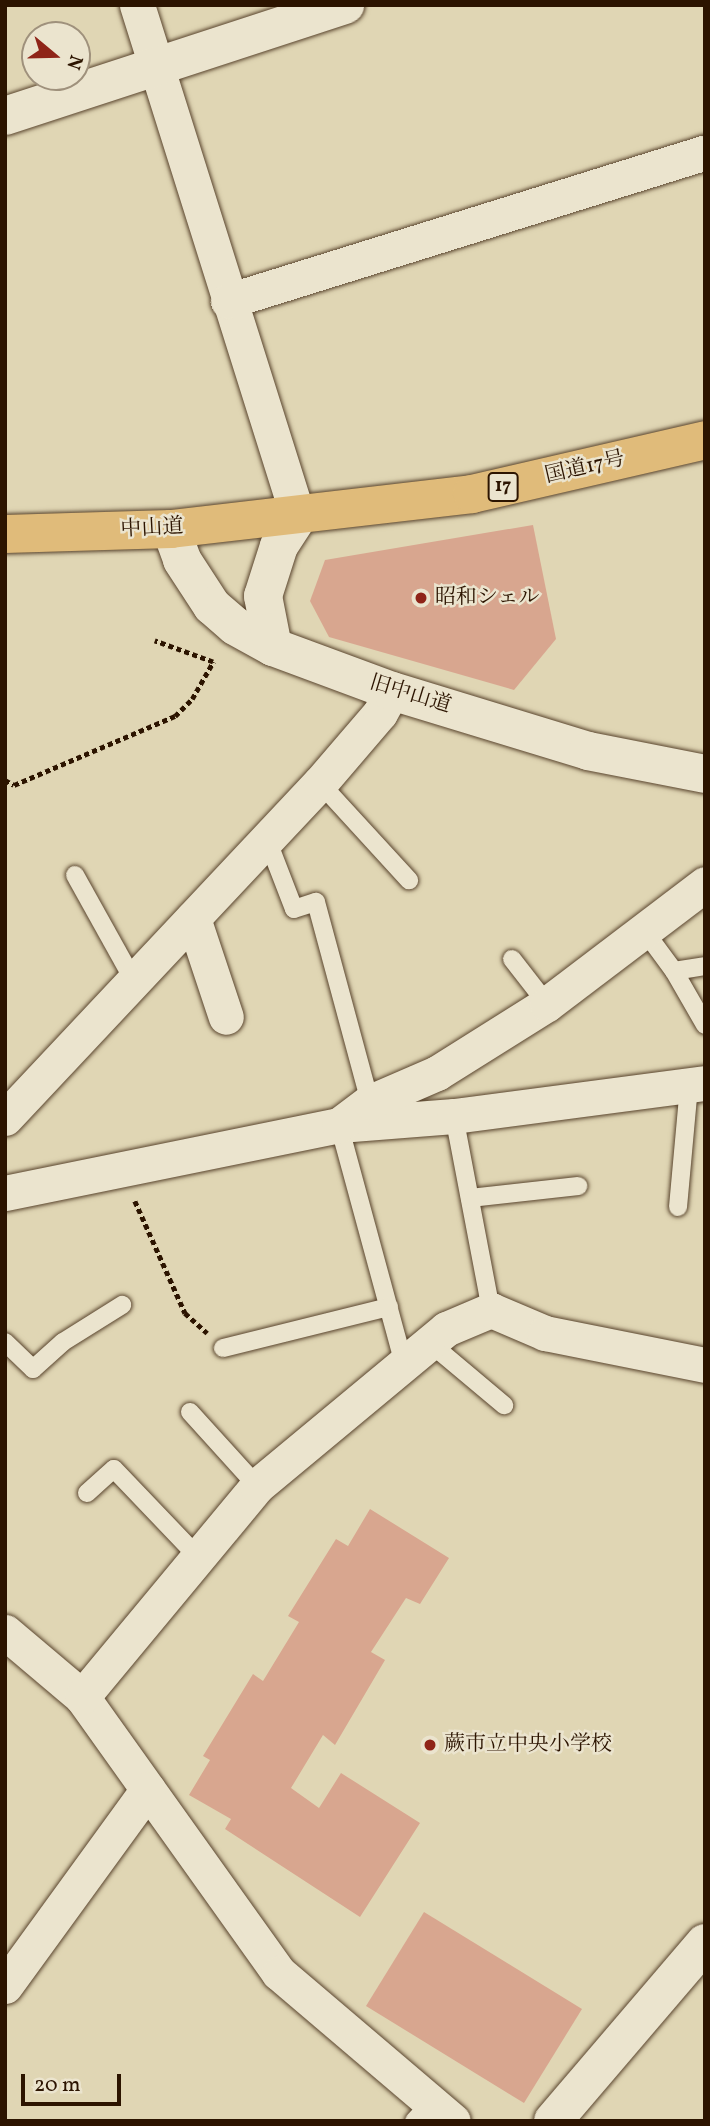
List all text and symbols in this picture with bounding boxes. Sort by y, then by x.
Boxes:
north arrow [21,21,91,91]
text: N [59,51,89,73]
street label: 国道17号 [543,447,627,489]
road number: 17 [487,472,519,502]
street label: 中山道 [120,515,184,543]
place label: 昭和シェル [435,585,540,611]
marker: 昭和シェル [413,590,429,606]
street label: 旧中山道 [366,671,454,719]
place label: 蕨市立中央小学校 [444,1732,612,1758]
marker: 蕨市立中央小学校 [422,1737,438,1753]
scale bar [24,2060,124,2104]
text: 20 m [34,2071,80,2100]

